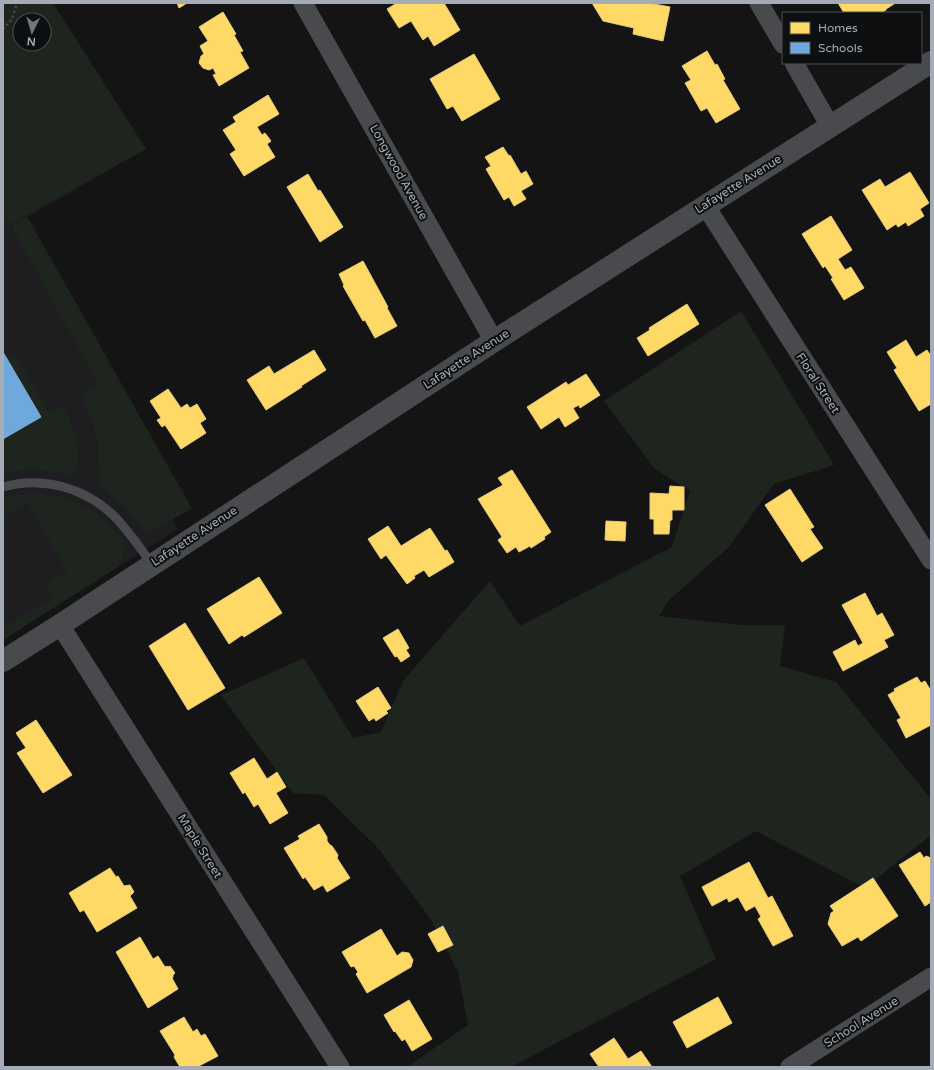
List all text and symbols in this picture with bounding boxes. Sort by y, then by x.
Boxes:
north arrow [12,12,52,52]
legend [782,12,922,64]
text: Homes [818,21,858,35]
text: N [26,35,36,48]
text: Schools [818,41,863,55]
street label: Longwood Avenue [367,122,431,222]
street label: Lafayette Avenue [692,152,784,216]
street label: Lafayette Avenue [420,326,512,392]
street label: Floral Street [793,350,843,416]
street label: Lafayette Avenue [148,503,240,569]
street label: Maple Street [175,811,226,881]
street label: School Avenue [821,994,901,1050]

